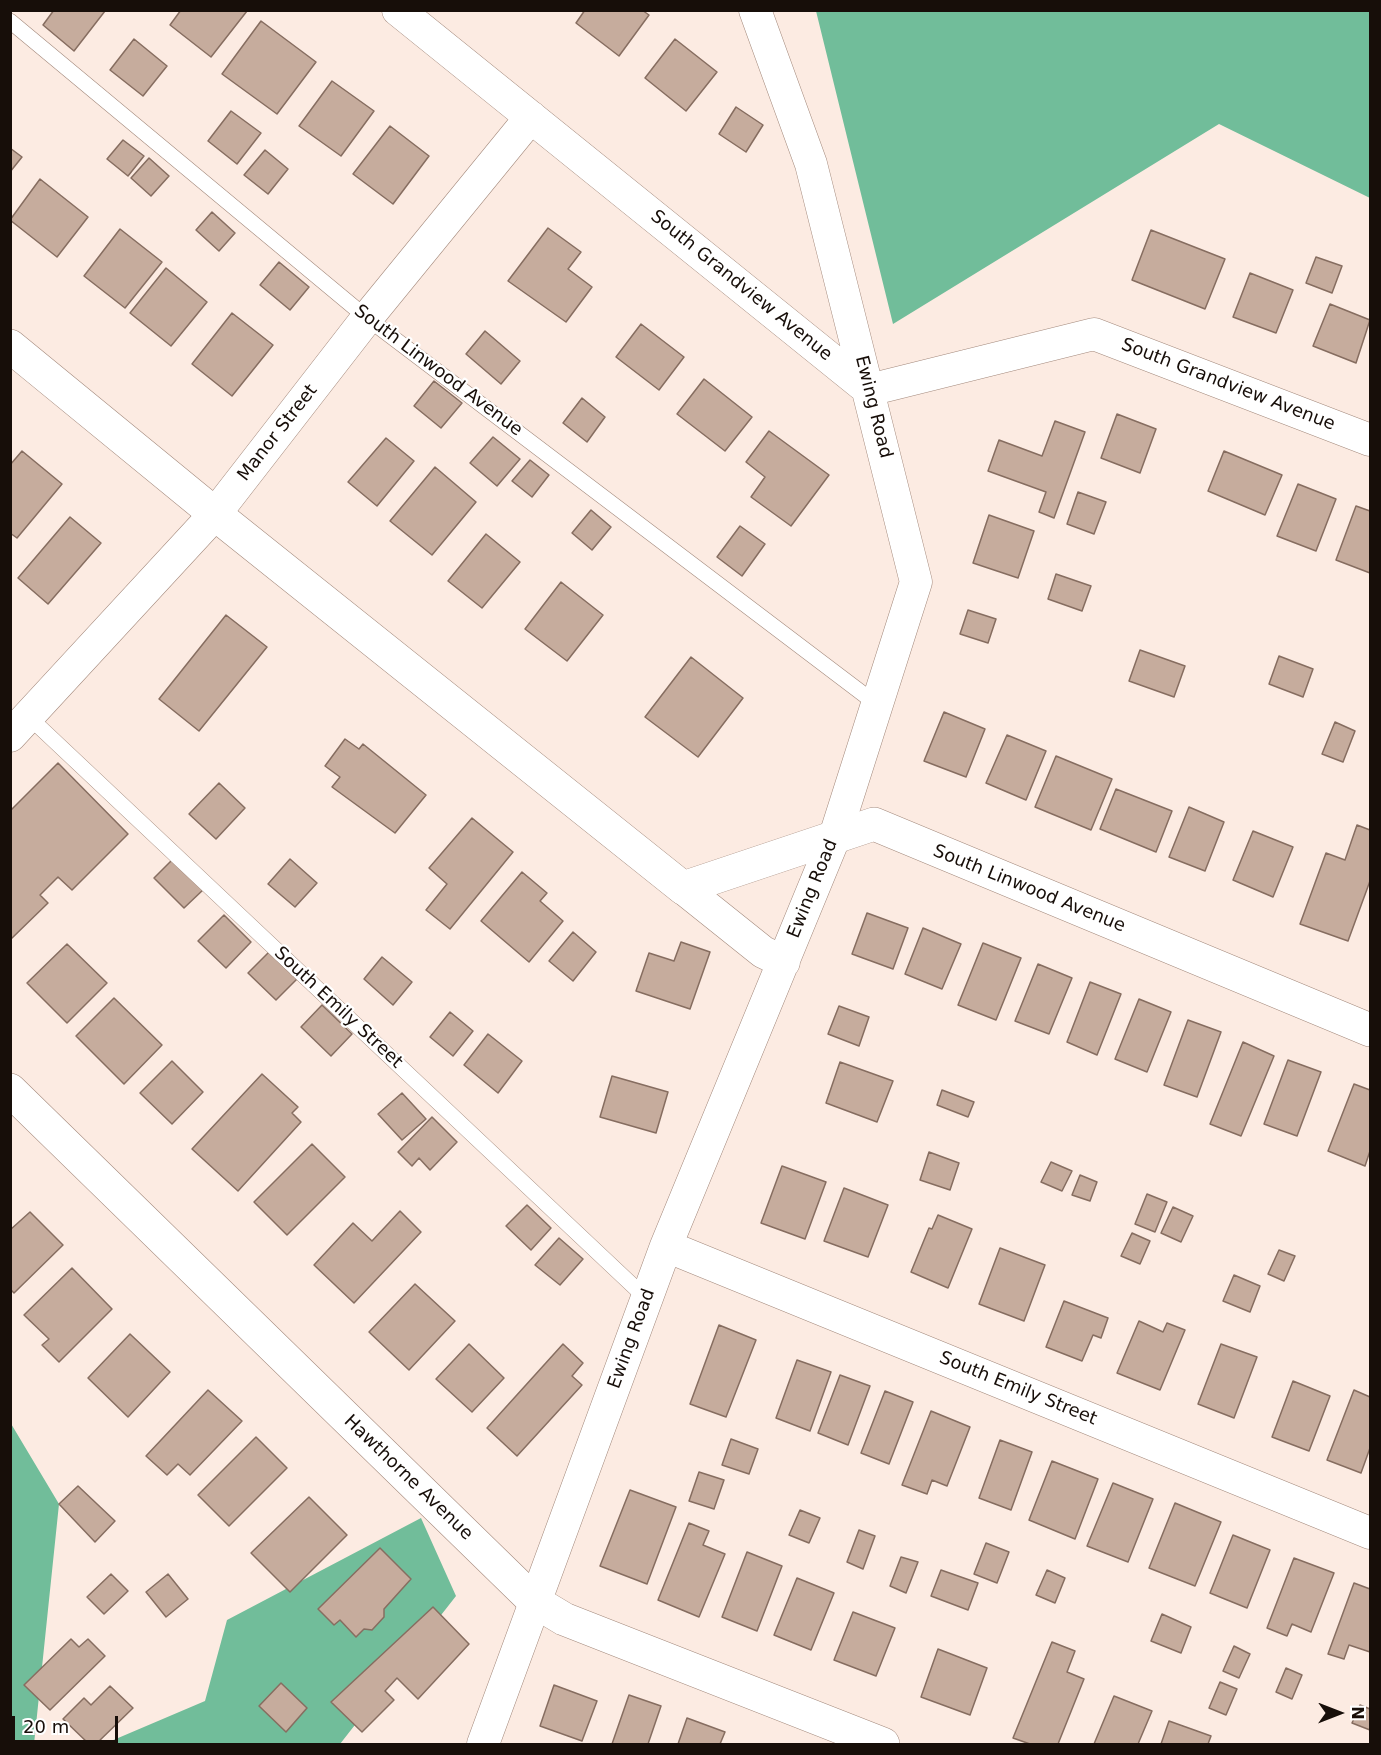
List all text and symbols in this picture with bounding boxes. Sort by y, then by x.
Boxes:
street label: South Grandview Avenue [646,206,836,366]
street label: South Linwood Avenue [350,301,526,441]
street label: South Grandview Avenue [1118,334,1338,436]
street label: Ewing Road [850,354,896,460]
street label: Manor Street [234,380,322,486]
street label: Ewing Road [783,836,843,942]
street label: South Linwood Avenue [930,841,1128,937]
street label: South Emily Street [269,943,407,1073]
street label: Ewing Road [604,1286,660,1392]
street label: South Emily Street [936,1348,1100,1430]
street label: Hawthorne Avenue [339,1411,477,1545]
north arrow [1309,1683,1369,1743]
scale bar [15,1704,122,1742]
text: N [1348,1706,1367,1720]
text: 20 m [23,1716,69,1737]

